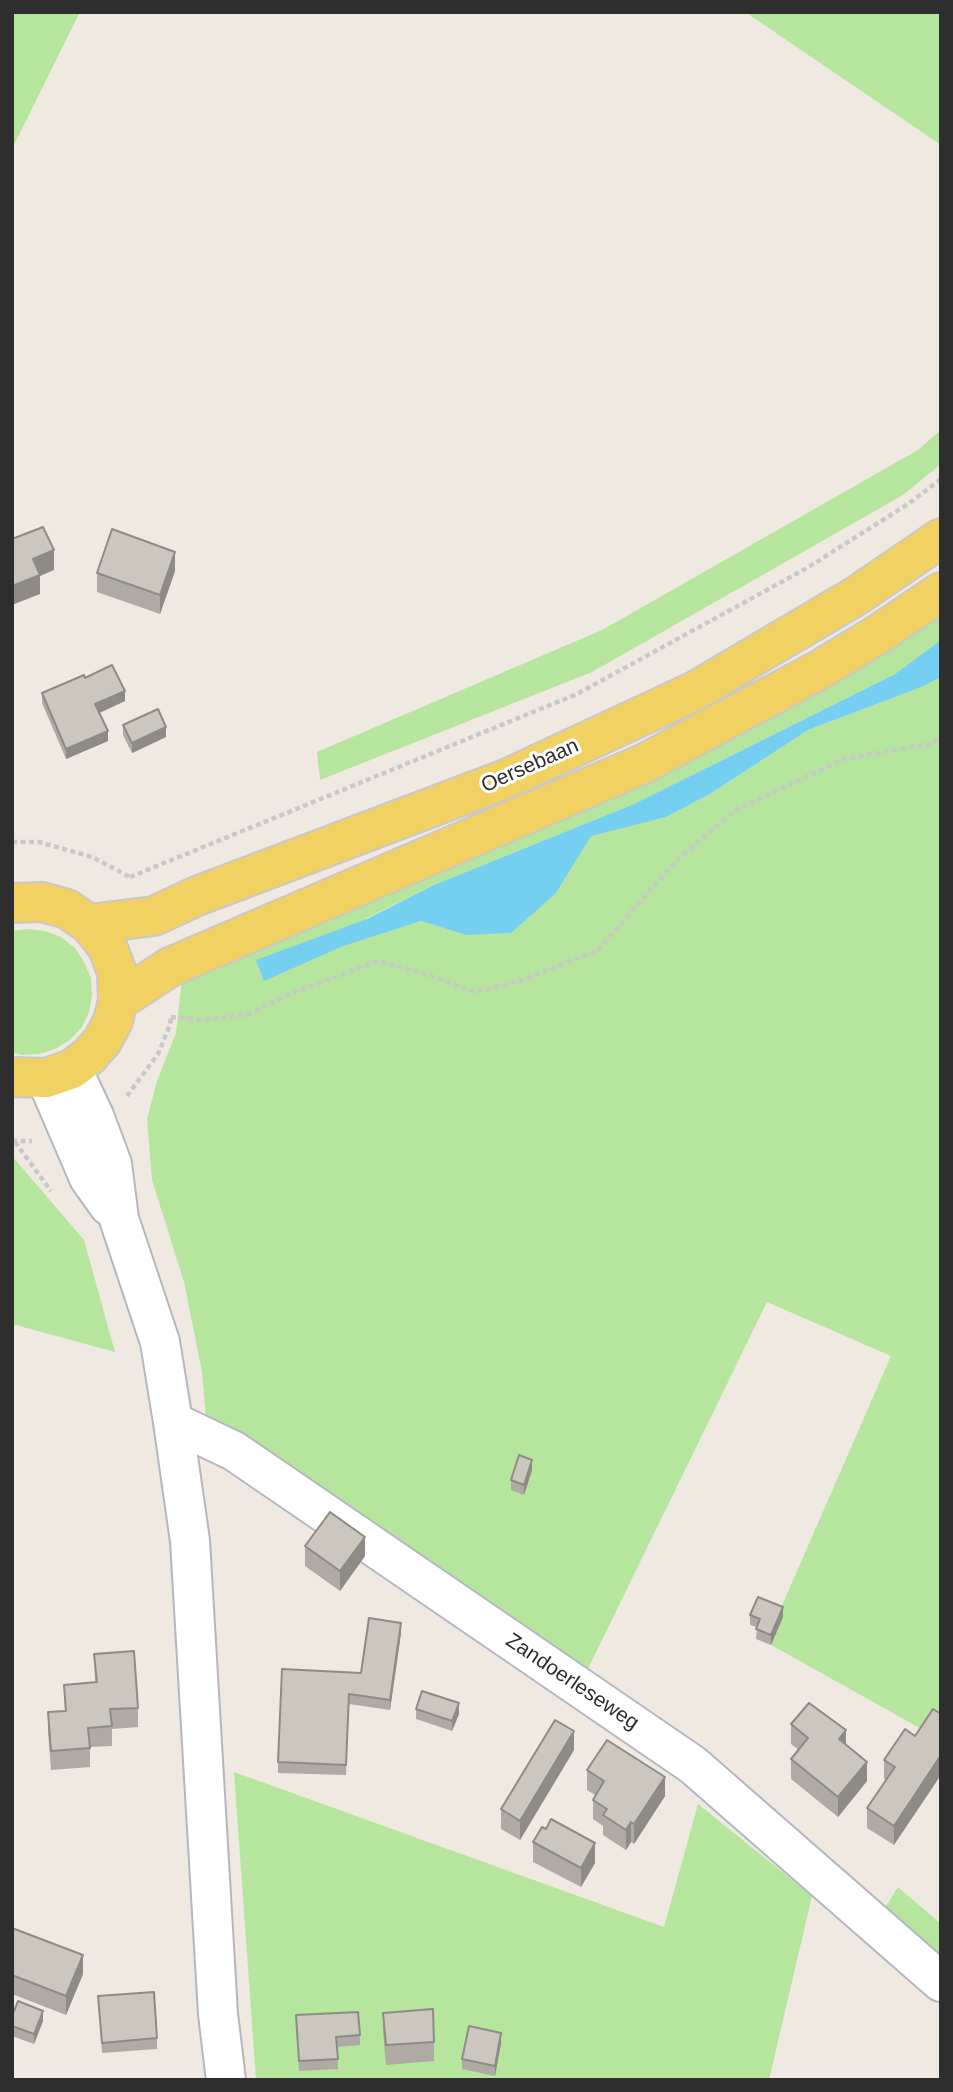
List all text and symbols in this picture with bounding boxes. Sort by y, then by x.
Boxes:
street label: Oersebaan [477,733,583,799]
street label: Zandoerleseweg [501,1628,643,1736]

